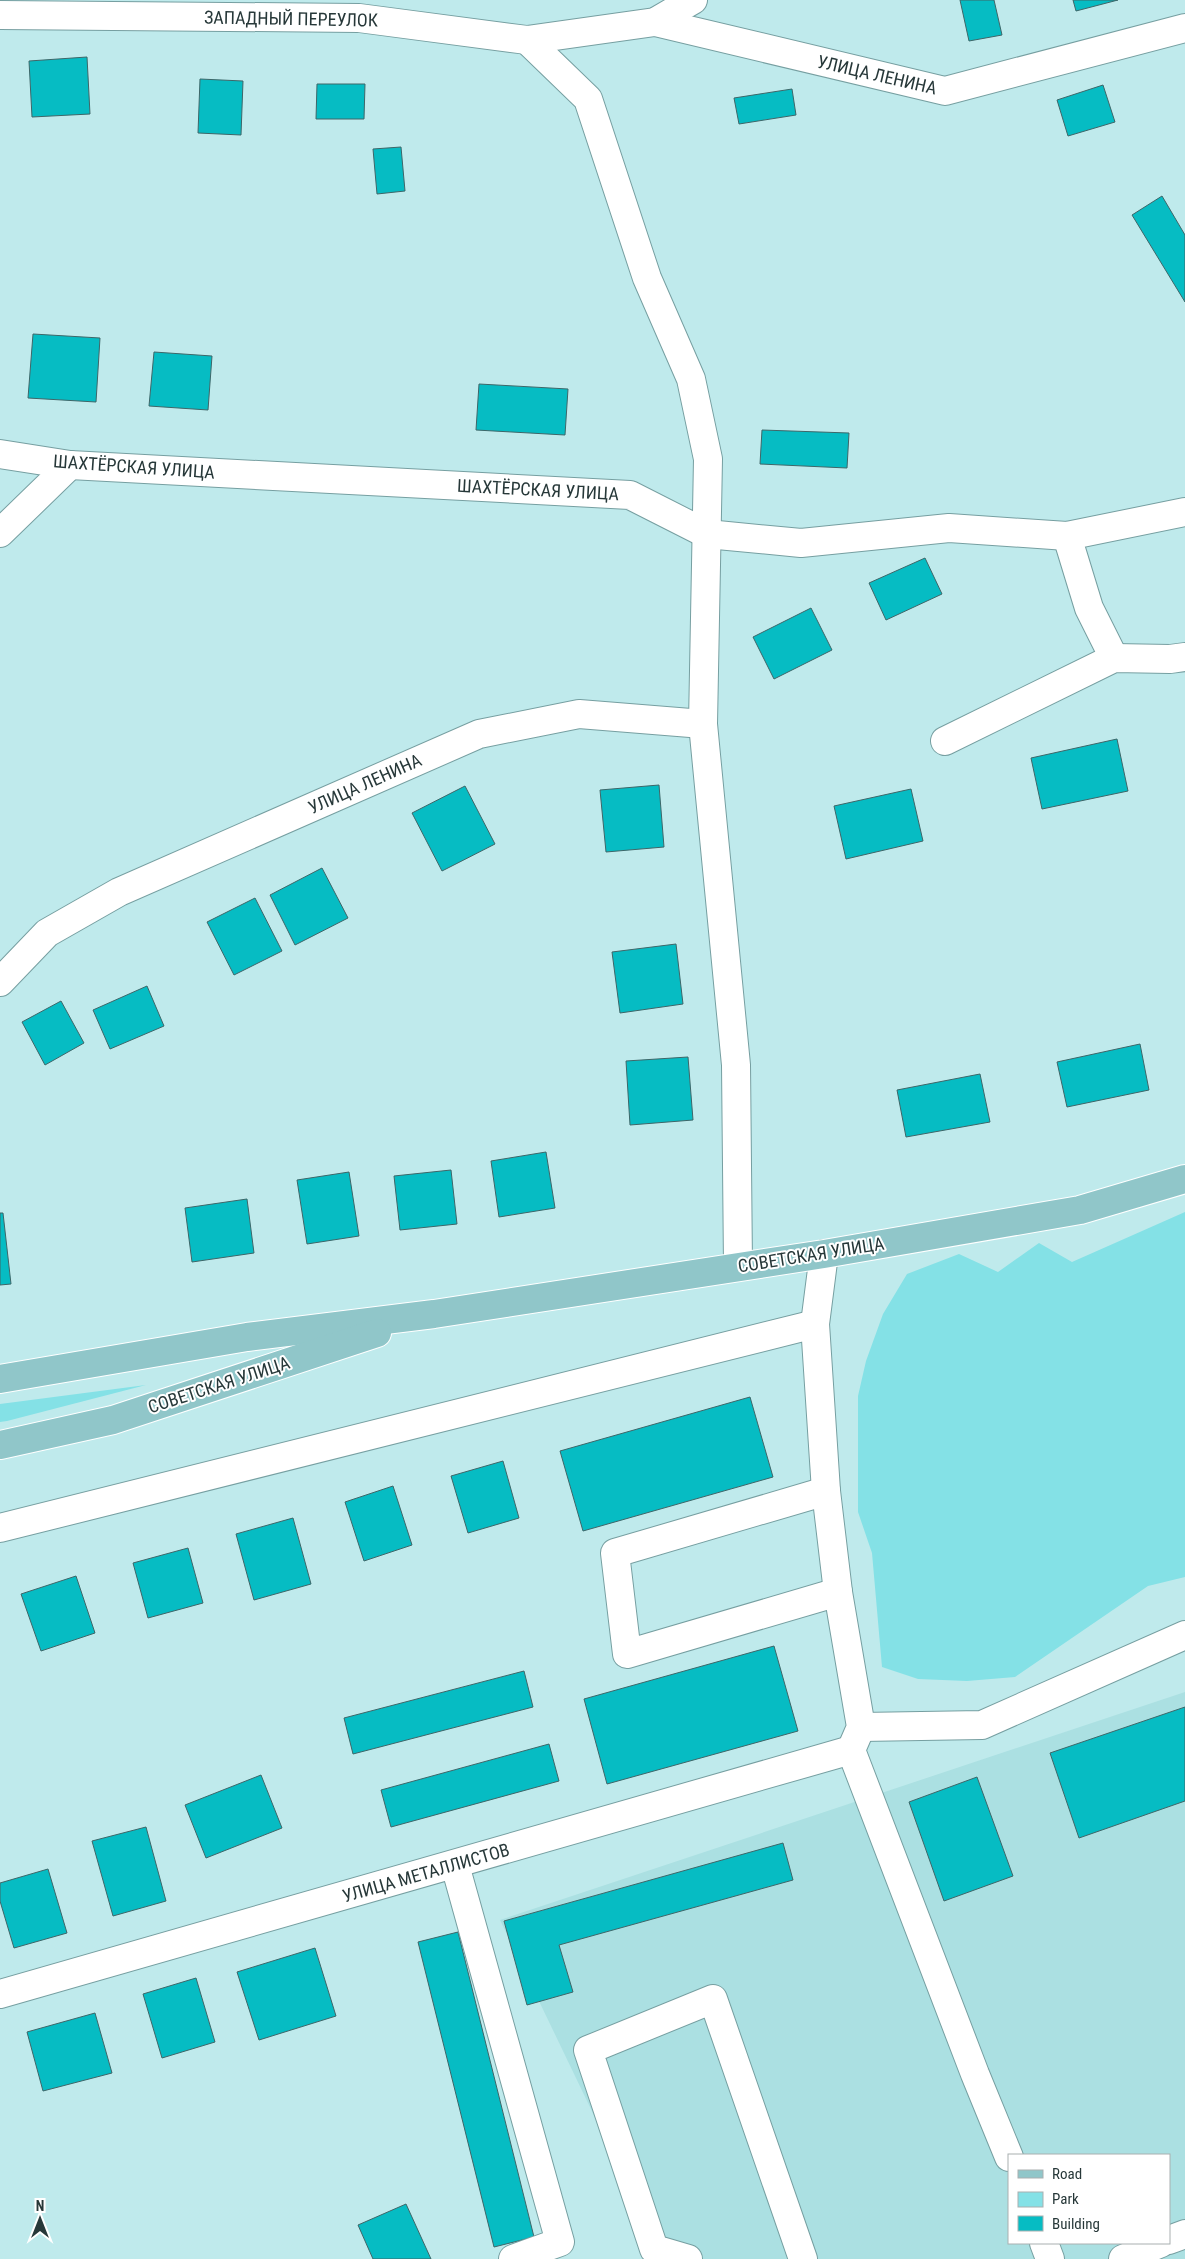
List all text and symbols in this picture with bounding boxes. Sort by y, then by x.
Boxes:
street label: ЗАПАДНЫЙ ПЕРЕУЛОК [204,6,378,31]
street label: УЛИЦА ЛЕНИНА [815,51,939,99]
street label: ШАХТЁРСКАЯ УЛИЦА [52,450,216,483]
street label: ШАХТЁРСКАЯ УЛИЦА [457,475,620,504]
street label: УЛИЦА ЛЕНИНА [305,749,425,818]
street label: СОВЕТСКАЯ УЛИЦА [736,1232,886,1276]
street label: СОВЕТСКАЯ УЛИЦА [145,1352,293,1417]
street label: УЛИЦА МЕТАЛЛИСТОВ [340,1839,512,1906]
legend [1008,2154,1170,2244]
text: Road [1052,2165,1082,2183]
text: Park [1052,2190,1079,2208]
north arrow [15,2194,65,2244]
text: N [36,2198,44,2214]
text: Building [1052,2215,1100,2233]

